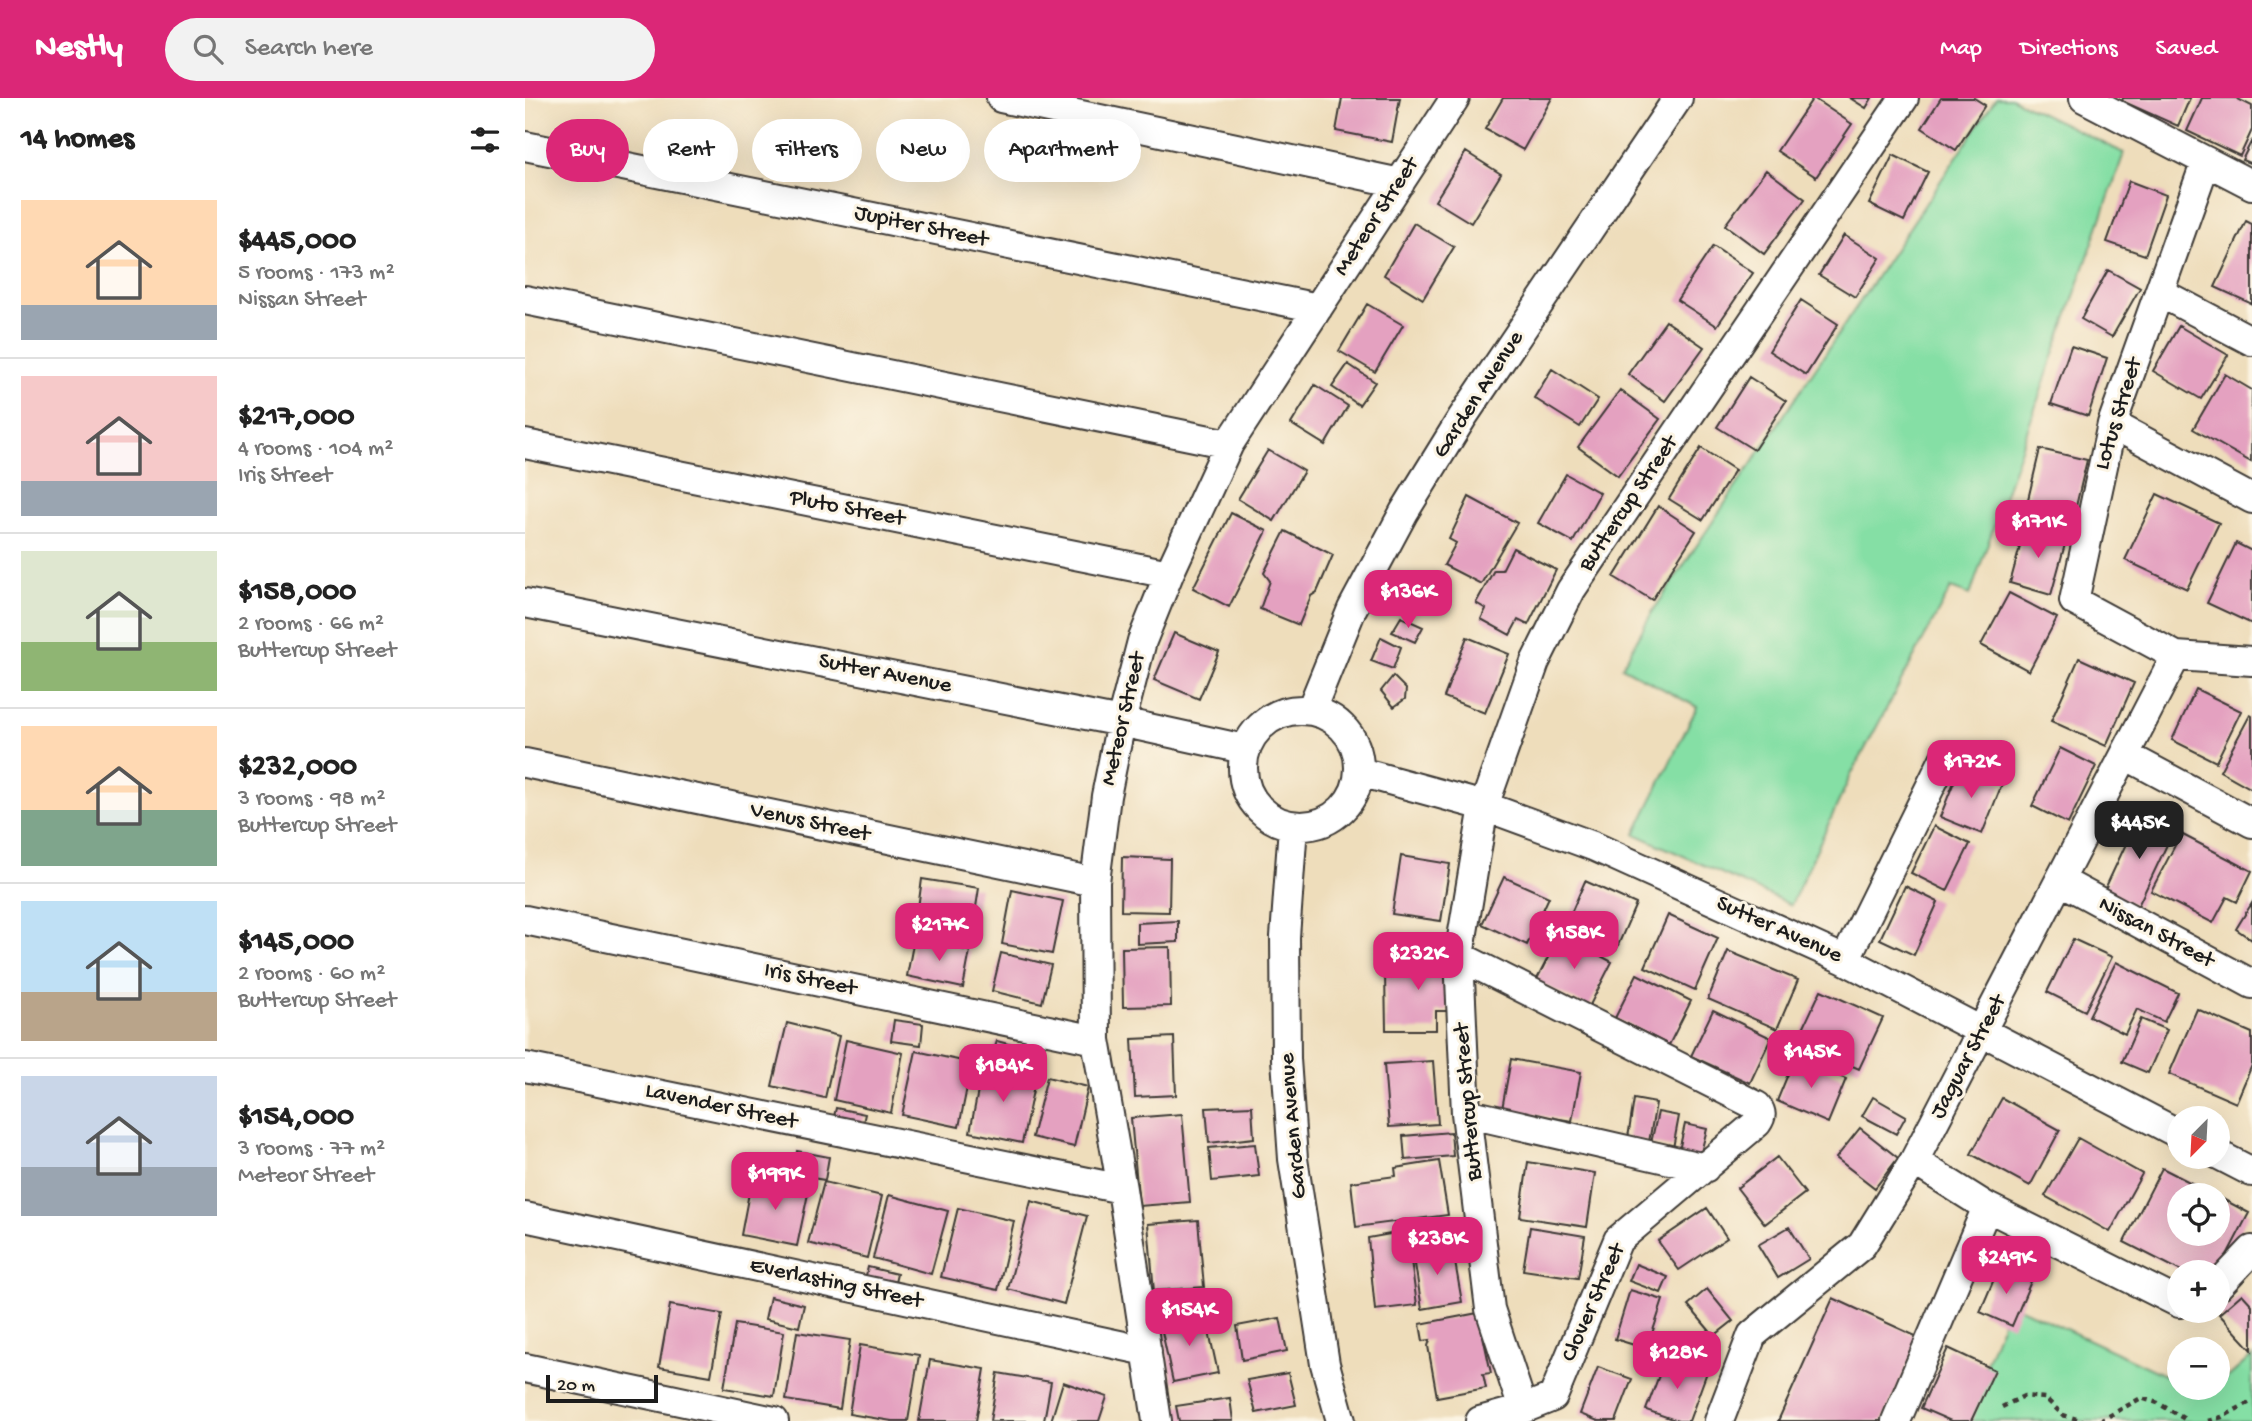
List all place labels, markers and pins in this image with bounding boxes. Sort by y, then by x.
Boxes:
pin: $171K [1989,500,2087,560]
pin: $136K [1359,570,1457,630]
pin: $172K [1922,740,2020,800]
pin: $445K [2090,802,2188,861]
pin: $217K [890,904,988,963]
pin: $158K [1525,912,1623,971]
pin: $232K [1369,932,1467,992]
pin: $145K [1762,1030,1860,1090]
pin: $184K [954,1044,1052,1104]
pin: $199K [726,1152,824,1212]
pin: $238K [1388,1218,1486,1277]
pin: $249K [1957,1236,2055,1296]
pin: $154K [1140,1288,1238,1348]
pin: $128K [1628,1332,1726,1391]

